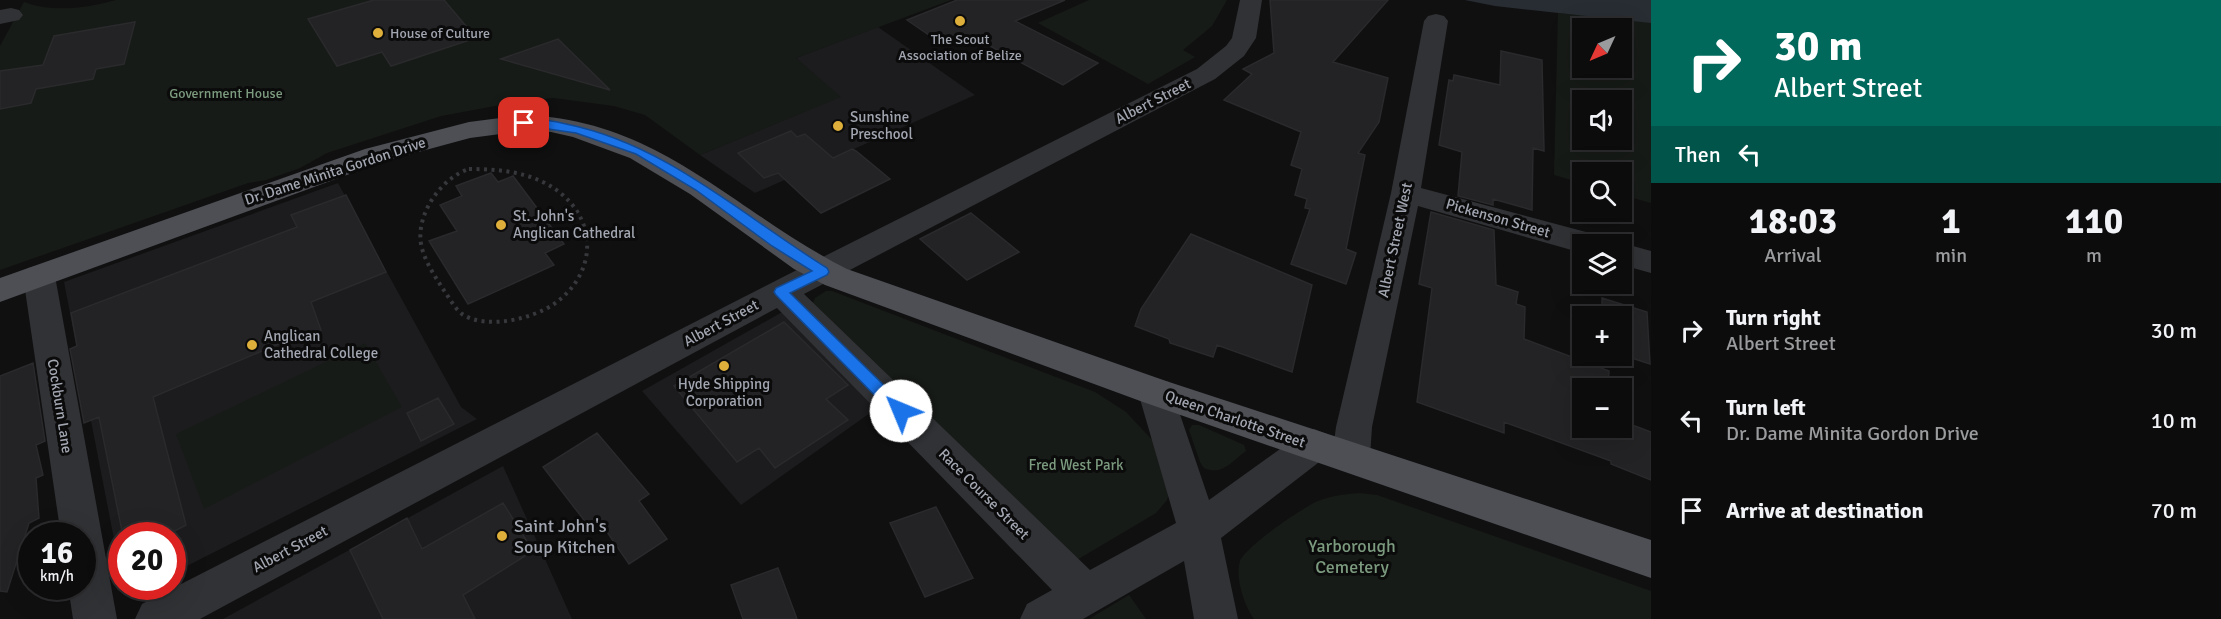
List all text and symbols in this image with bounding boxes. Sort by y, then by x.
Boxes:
marker: The Scout Association of Belize [953,14,967,28]
north arrow [1572,18,1632,78]
map controls [1572,18,1632,438]
text: 30 m [1774,21,1863,72]
icon: right [1675,24,1753,102]
place label: House of Culture [390,25,490,42]
marker: House of Culture [371,26,385,40]
place label: The Scout Association of Belize [898,31,1022,64]
text: Albert Street [1774,72,1922,105]
street label: Albert Street [1112,74,1194,128]
park label: Government House [169,85,283,102]
button: sound [1572,90,1632,150]
pin [498,97,549,148]
icon: arrive [507,106,540,139]
place label: Sunshine Preschool [850,108,913,143]
marker: Sunshine Preschool [831,119,845,133]
street label: Dr. Dame Minita Gordon Drive [242,133,428,209]
icon: left [1733,138,1766,171]
text: Then [1675,141,1721,168]
button: search [1572,162,1632,222]
street label: Albert Street West [1374,181,1416,299]
street label: Pickenson Street [1444,195,1552,241]
text: 18:03 [1749,199,1837,244]
text: 1 [1941,199,1961,244]
text: 110 [2065,199,2123,244]
place label: St. John's Anglican Cathedral [513,207,636,242]
marker: St. John's Anglican Cathedral [494,218,508,232]
button: layers [1572,234,1632,294]
text: Arrival [1764,243,1822,268]
text: min [1935,243,1967,268]
text: m [2086,243,2102,268]
street label: Albert Street [680,296,762,350]
text: Turn right [1726,304,1821,331]
button: + [1572,306,1632,366]
icon: right [1675,314,1708,347]
text: 30 m [2151,317,2197,344]
place label: Anglican Cathedral College [264,327,378,362]
text: Albert Street [1726,331,1836,356]
marker: Anglican Cathedral College [245,338,259,352]
street label: Cockburn Lane [44,357,76,455]
marker: Hyde Shipping Corporation [717,359,731,373]
place label: Hyde Shipping Corporation [678,375,770,410]
button: − [1572,378,1632,438]
position arrow [869,379,933,443]
street label: Queen Charlotte Street [1163,387,1307,451]
text: Turn left [1726,394,1806,421]
icon: left [1675,404,1708,437]
text: 10 m [2151,407,2197,434]
text: Dr. Dame Minita Gordon Drive [1726,421,1979,446]
street label: Race Course Street [935,445,1033,543]
park label: Fred West Park [1028,456,1124,474]
icon: arrive [1675,494,1708,527]
text: Arrive at destination [1726,497,1923,524]
text: 70 m [2151,497,2197,524]
place label: Saint John's Soup Kitchen [514,515,615,558]
speed limit sign: 20 [108,522,186,600]
street label: Albert Street [249,522,331,576]
marker: Saint John's Soup Kitchen [495,529,509,543]
text: 16 [41,535,73,572]
park label: Yarborough Cemetery [1308,535,1396,578]
text: km/h [40,567,74,585]

